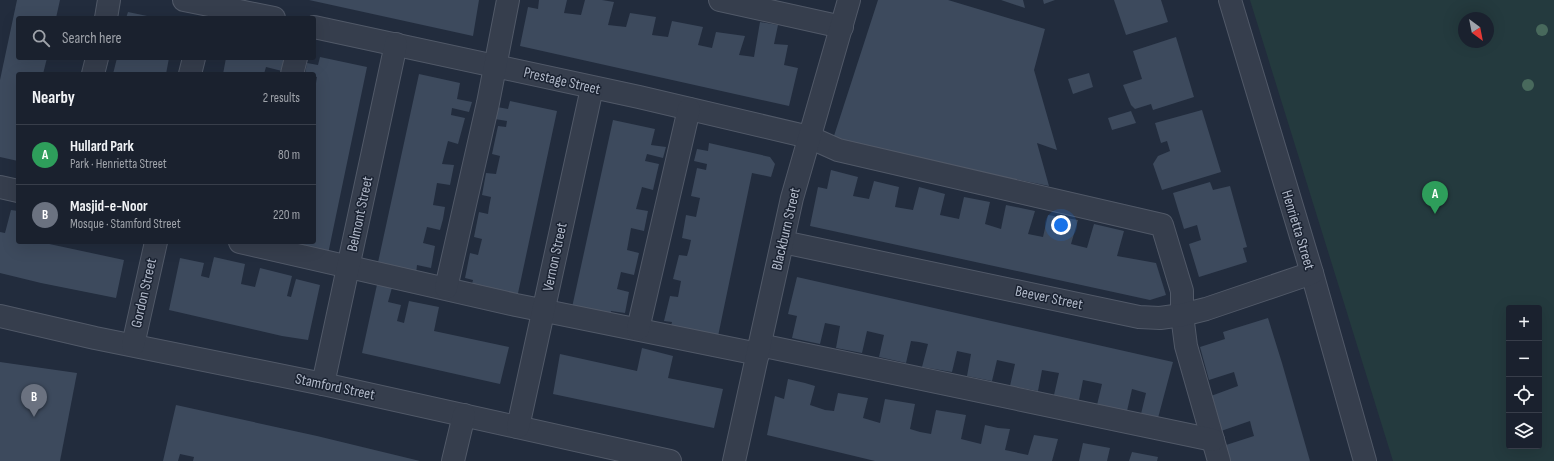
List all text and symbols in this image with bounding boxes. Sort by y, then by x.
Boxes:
north arrow [1458,12,1494,48]
search box [16,16,316,60]
icon: search [30,27,52,49]
text: Search here [62,29,122,48]
street label: Prestage Street [522,63,603,99]
text: Nearby [32,88,75,108]
text: 2 results [263,90,300,106]
text: Hullard Park [70,137,134,156]
text: A [42,147,48,163]
text: 80 m [278,147,300,163]
text: Park · Henrietta Street [70,156,167,172]
street label: Belmont Street [343,174,377,253]
pin: A [1422,181,1448,214]
street label: Blackburn Street [767,185,805,272]
street label: Henrietta Street [1277,188,1319,272]
text: Masjid-e-Noor [70,197,148,216]
text: B [42,207,48,223]
text: 220 m [273,207,300,223]
your location [1051,215,1071,235]
text: Mosque · Stamford Street [70,216,181,232]
street label: Vernon Street [538,221,572,293]
street label: Gordon Street [127,256,161,330]
street label: Beever Street [1013,282,1085,315]
map controls [1506,305,1542,449]
button: + [1506,305,1542,341]
button: − [1506,341,1542,377]
street label: Stamford Street [293,369,377,405]
button: locate [1506,377,1542,413]
pin: B [21,384,47,417]
button: layers [1506,413,1542,449]

